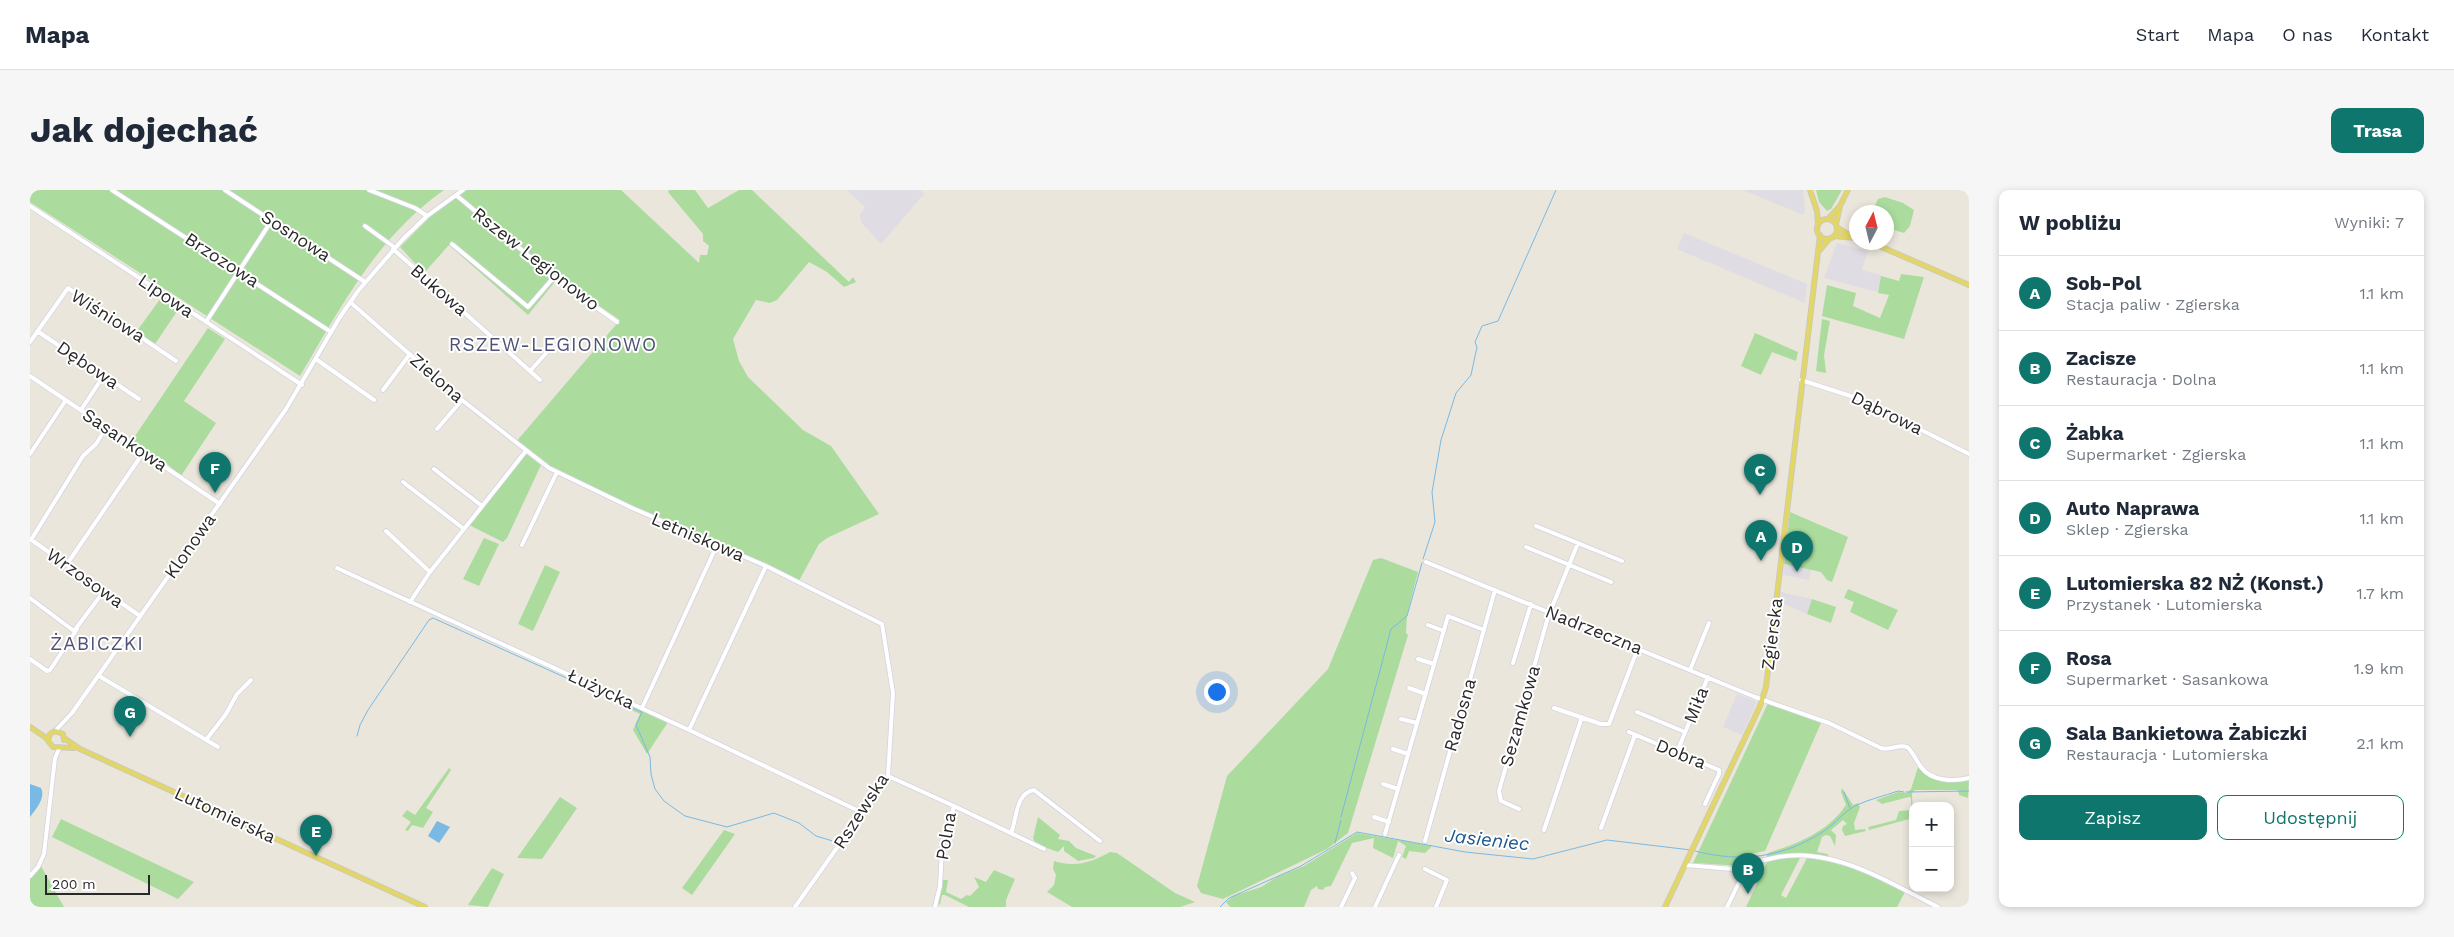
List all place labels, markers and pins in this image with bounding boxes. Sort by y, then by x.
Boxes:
pin: F [199,452,231,493]
pin: C [1744,454,1776,495]
pin: A [1745,520,1777,561]
pin: D [1781,531,1813,572]
pin: G [114,696,146,737]
pin: E [300,815,332,856]
pin: B [1732,853,1764,894]

